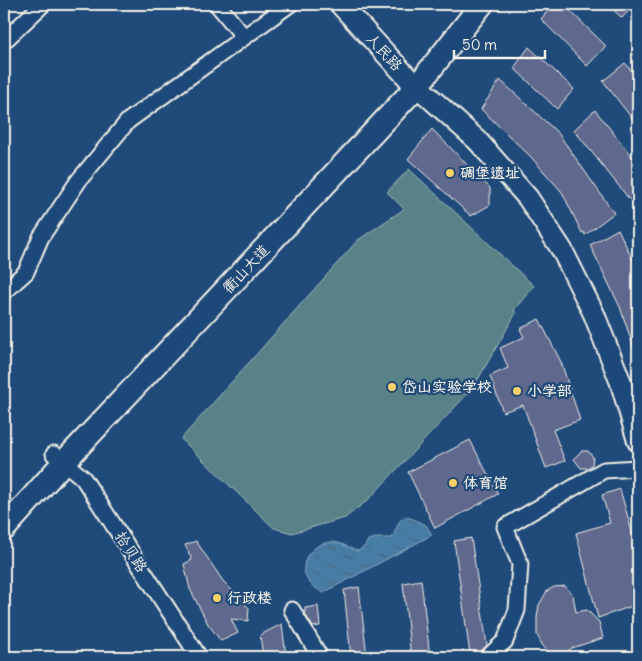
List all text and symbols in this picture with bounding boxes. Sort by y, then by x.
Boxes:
scale bar [454,28,546,60]
street label: 人民路 [362,29,407,75]
text: 50 m [462,35,497,54]
place label: 碉堡遗址 [460,163,520,182]
marker: 碉堡遗址 [444,167,456,179]
street label: 衢山大道 [218,240,273,297]
place label: 岱山实验学校 [402,377,492,396]
marker: 岱山实验学校 [386,381,398,393]
place label: 小学部 [527,381,572,400]
marker: 小学部 [511,385,523,397]
place label: 体育馆 [463,473,508,492]
marker: 体育馆 [447,477,459,489]
street label: 拾贝路 [111,528,152,576]
place label: 行政楼 [227,588,272,607]
marker: 行政楼 [211,592,223,604]

